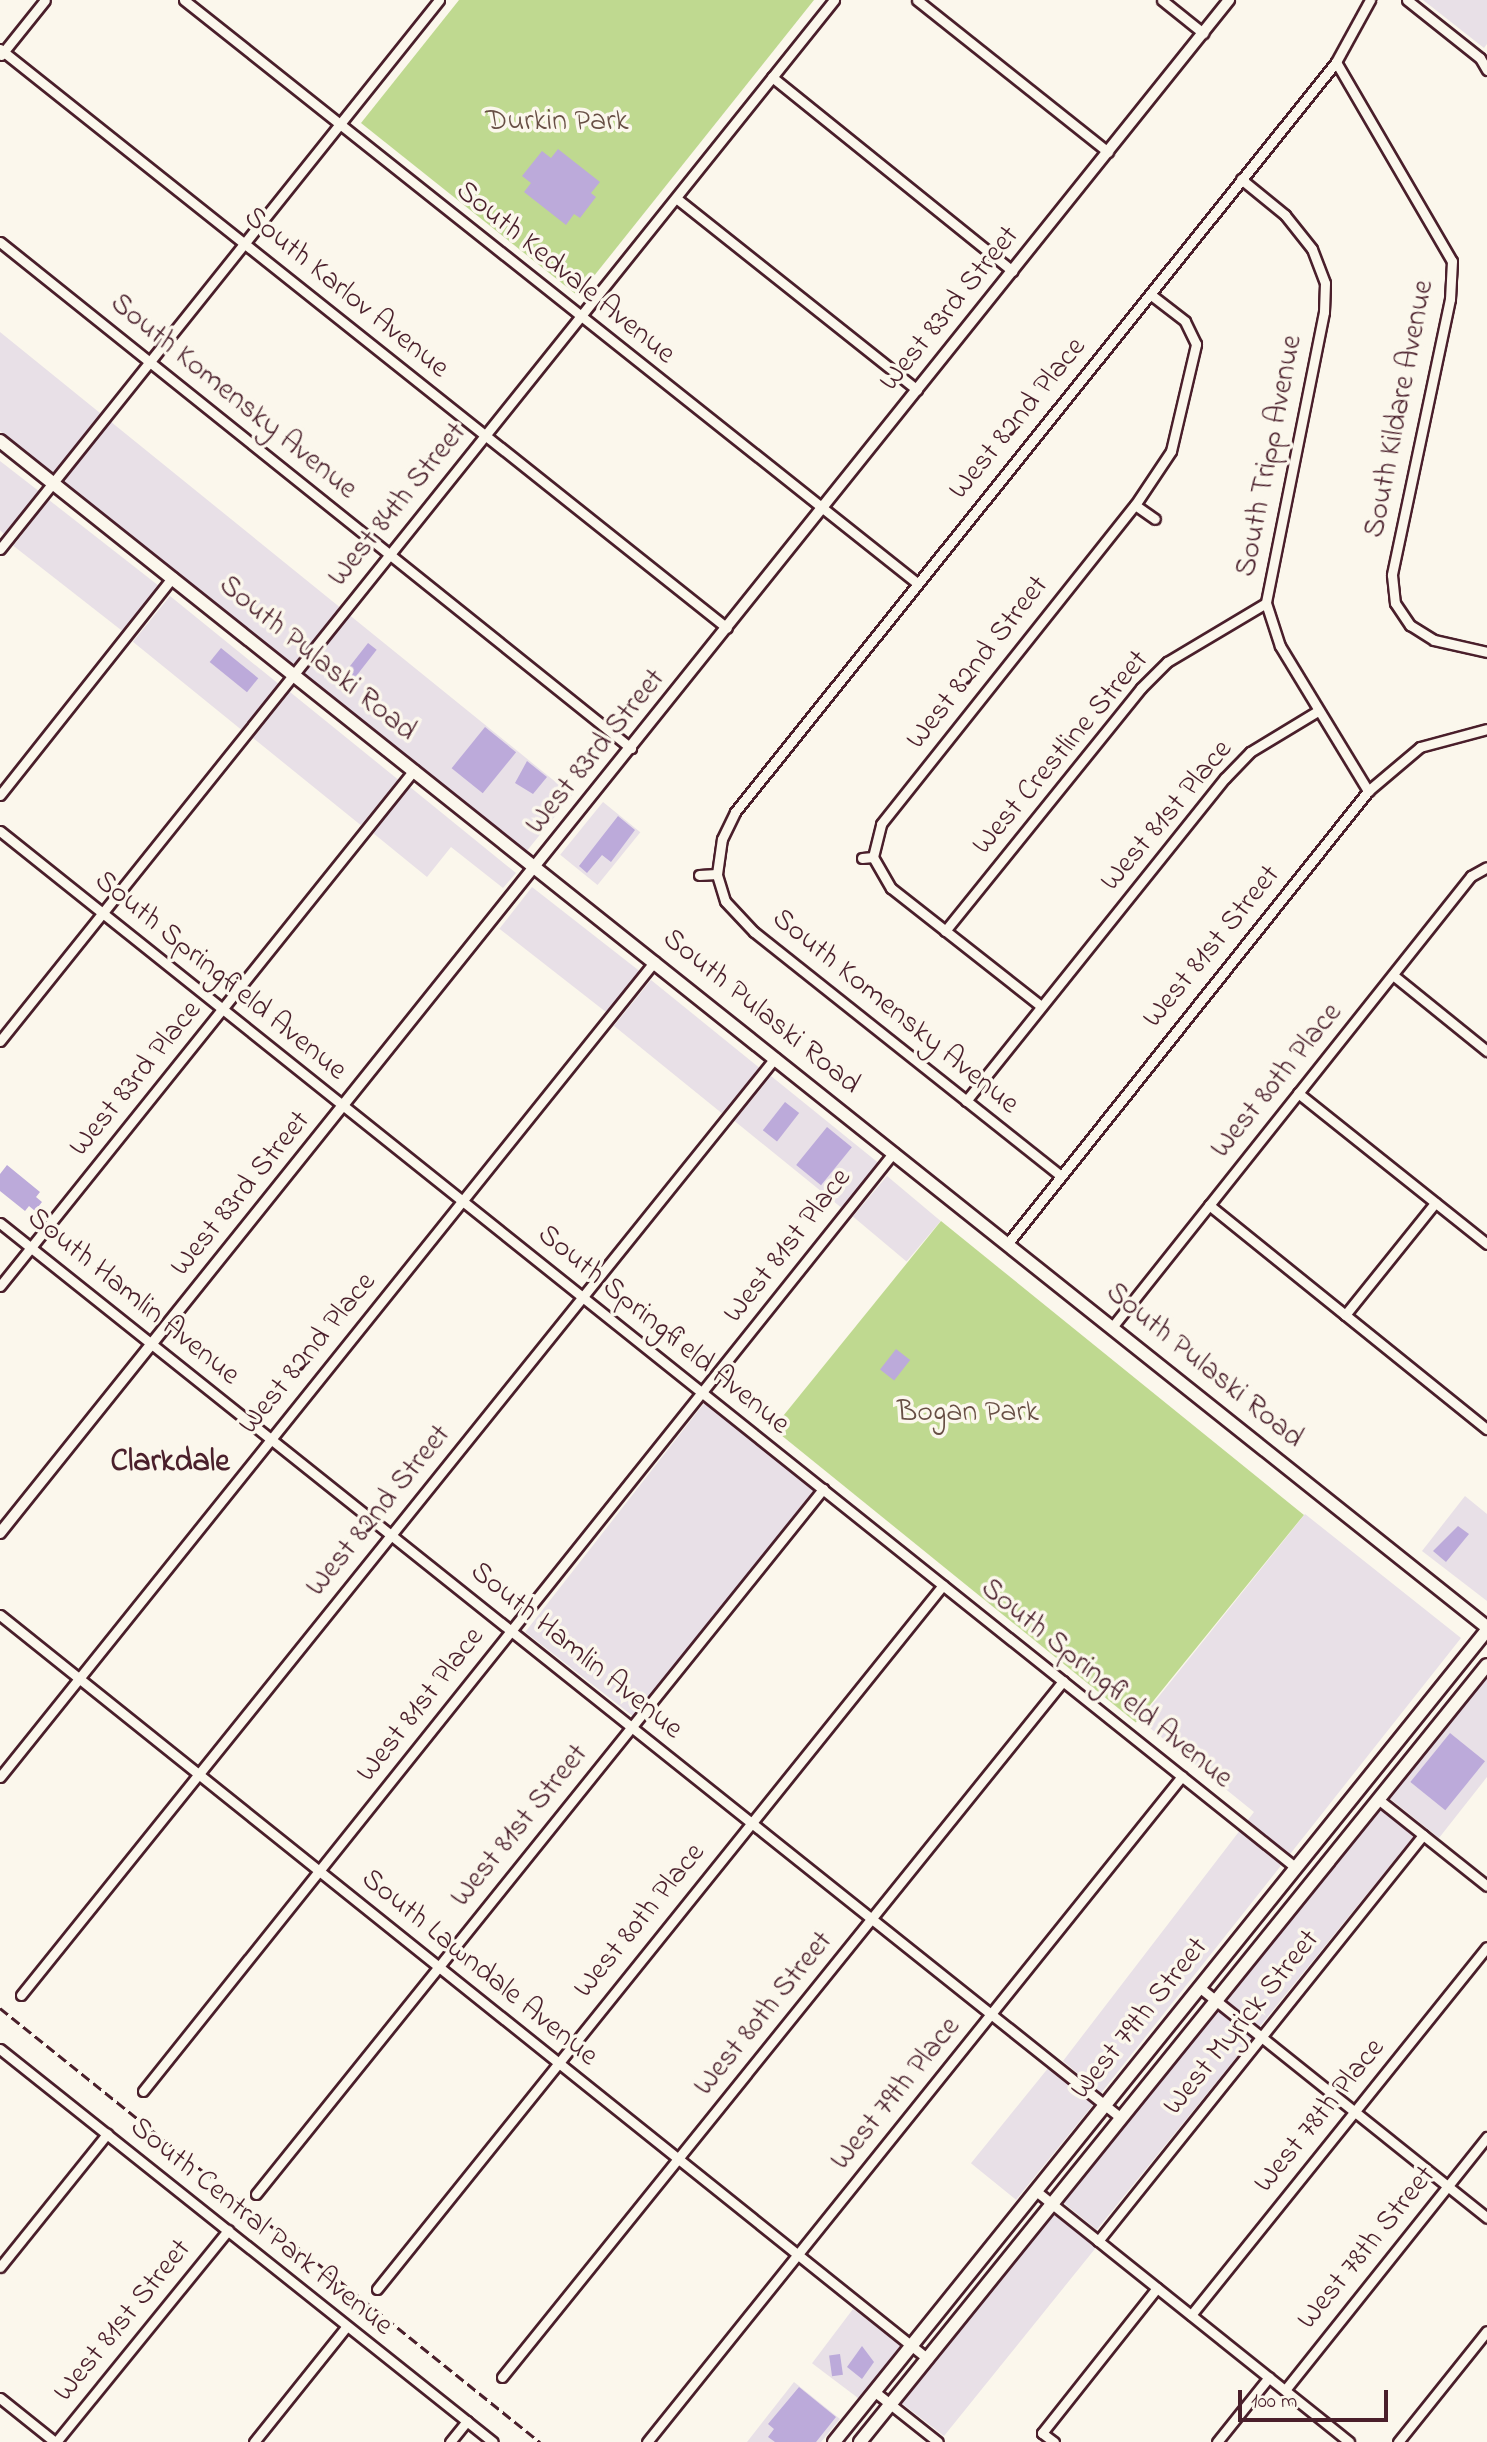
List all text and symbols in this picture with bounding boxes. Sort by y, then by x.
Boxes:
park label: Durkin Park [485,104,629,140]
street label: South Kedvale Avenue [448,173,682,373]
street label: South Karlov Avenue [236,199,456,387]
street label: West 83rd Street [872,219,1028,399]
street label: South Kildare Avenue [1357,277,1443,541]
street label: South Komensky Avenue [102,286,364,508]
street label: West 82nd Place [942,331,1094,507]
street label: South Tripp Avenue [1229,332,1311,580]
street label: West 84th Street [321,416,475,594]
street label: South Pulaski Road [211,568,423,750]
street label: West 82nd Street [899,569,1057,757]
street label: West Crestline Street [965,643,1157,863]
street label: West 83rd Street [518,662,674,842]
street label: West 81st Place [1093,733,1241,899]
street label: West 81st Street [1135,858,1289,1036]
street label: South Springfield Avenue [87,863,353,1089]
street label: South Komensky Avenue [764,901,1026,1123]
street label: South Pulaski Road [655,921,867,1103]
street label: West 83rd Place [62,994,210,1164]
street label: West 80th Place [1203,996,1351,1166]
street label: West 83rd Street [163,1104,319,1284]
street label: West 81st Place [716,1161,860,1331]
street label: South Hamlin Avenue [19,1200,247,1394]
street label: South Springfield Avenue [530,1217,796,1443]
street label: West 82nd Place [232,1266,384,1442]
street label: South Pulaski Road [1098,1275,1310,1457]
park label: Bogan Park [897,1395,1039,1431]
street label: West 82nd Street [299,1418,459,1604]
district label: Clarkdale [110,1444,230,1482]
street label: South Hamlin Avenue [462,1554,690,1748]
street label: South Springfield Avenue [973,1571,1239,1797]
street label: West 81st Place [349,1620,493,1790]
street label: West 81st Street [443,1737,597,1915]
street label: West 80th Place [566,1836,714,2006]
street label: South Lawndale Avenue [353,1861,605,2075]
street label: West Myrick Street [1156,1923,1328,2123]
street label: West 80th Street [687,1924,841,2104]
street label: West 79th Street [1064,1931,1216,2107]
street label: West 79th Place [823,2010,969,2178]
street label: West 78th Place [1247,2031,1393,2201]
street label: South Central Park Avenue [122,2110,400,2344]
street label: West 78th Street [1290,2159,1444,2337]
street label: West 81st Street [46,2232,200,2410]
scale bar [1242,2376,1392,2420]
text: 100 m [1251,2387,1297,2417]

